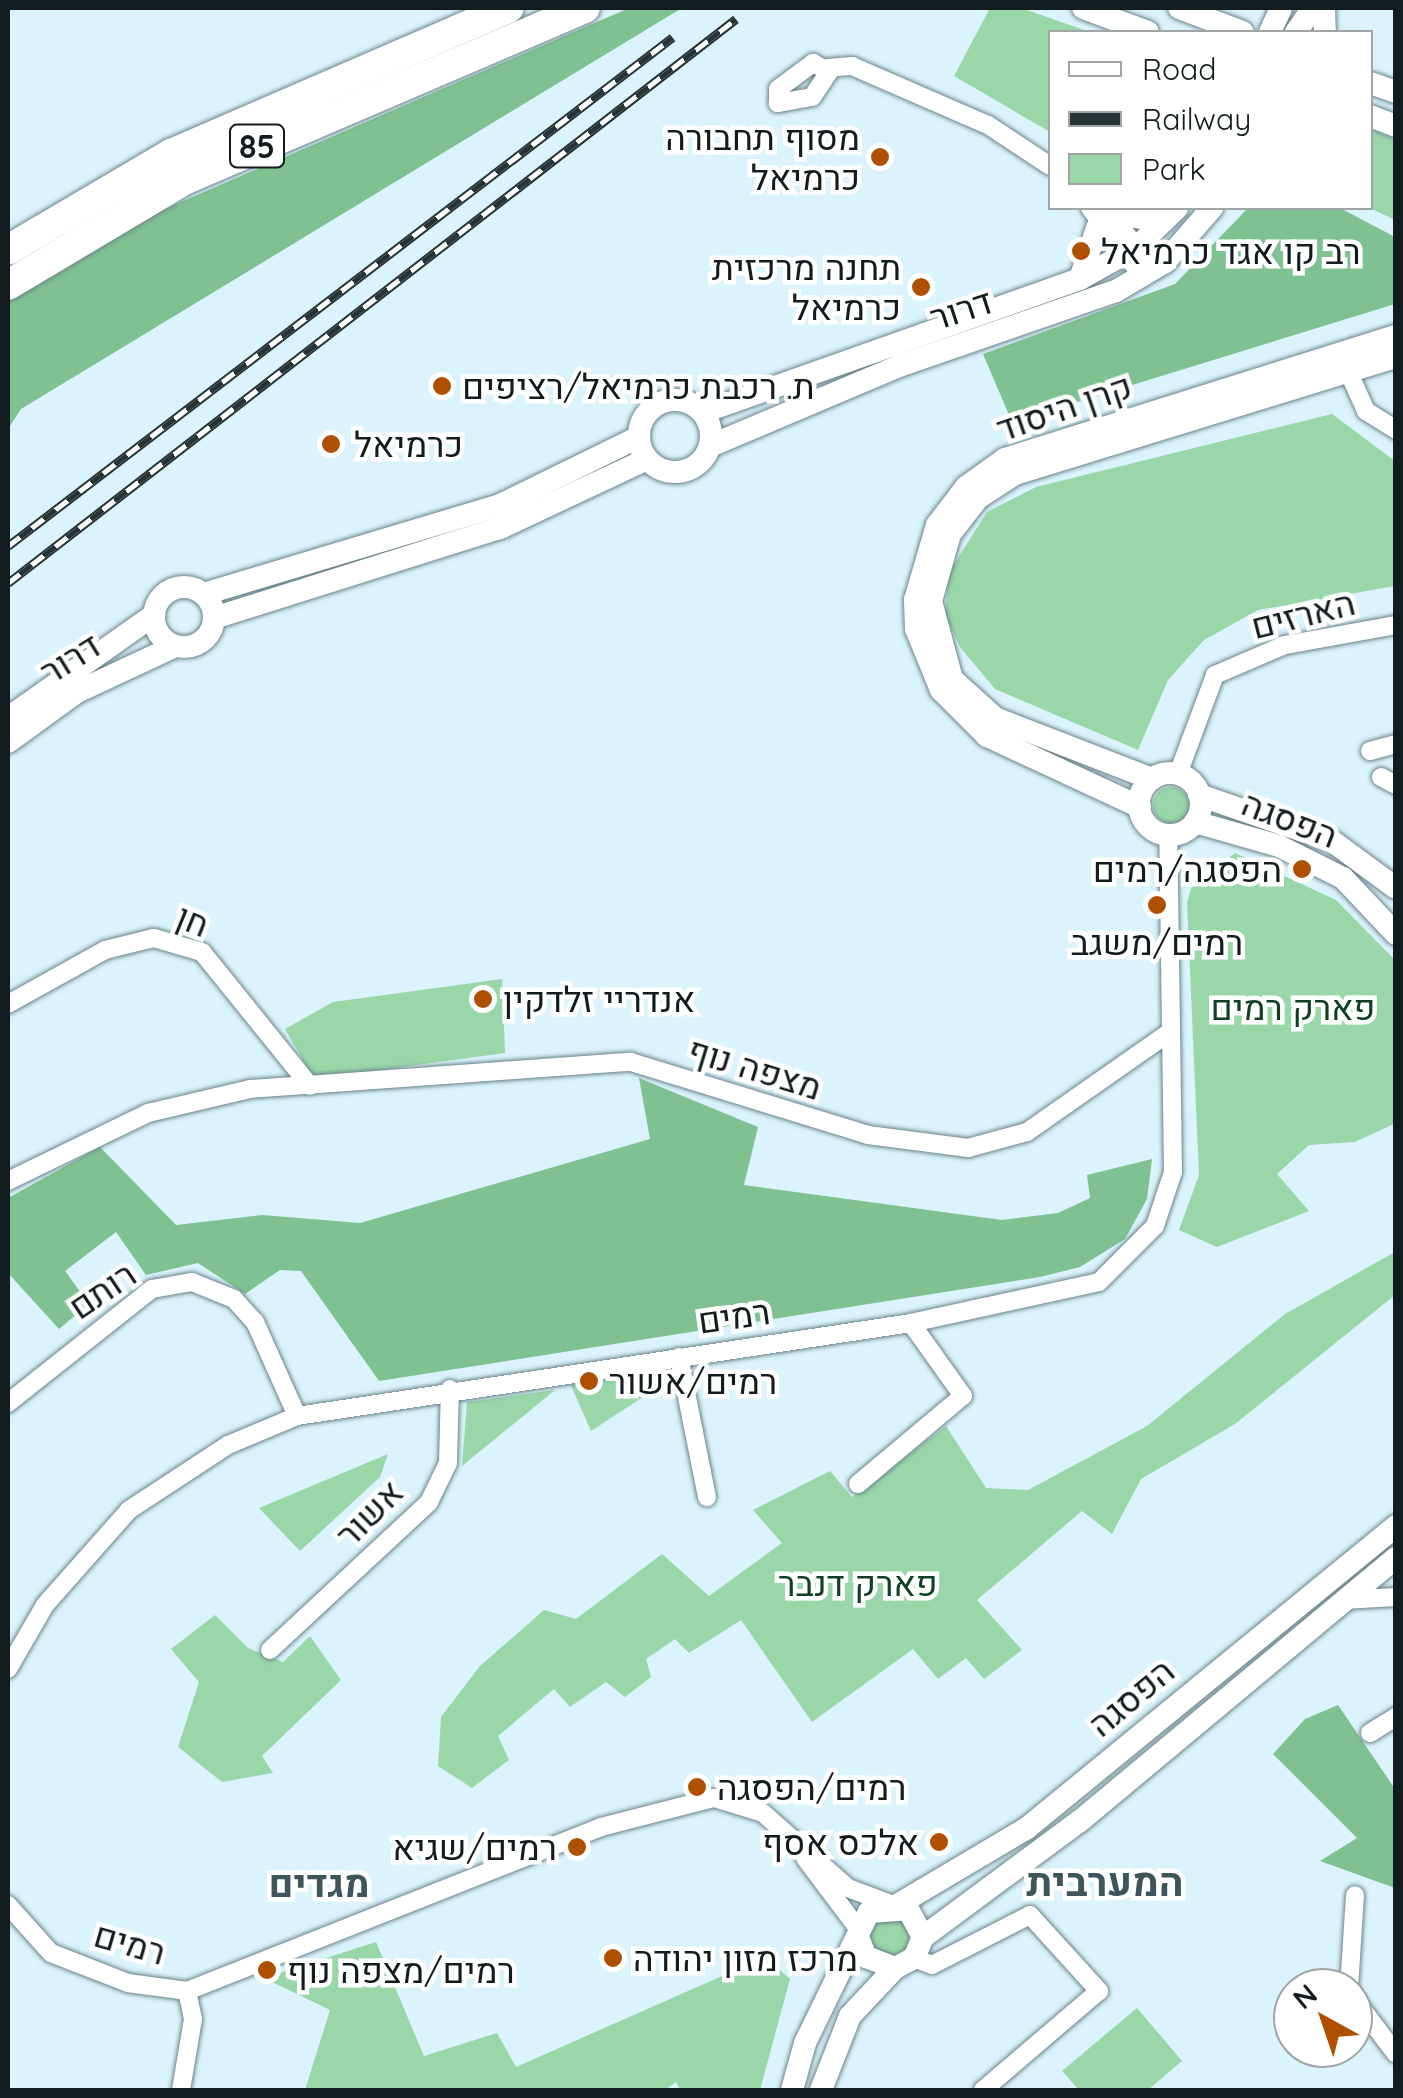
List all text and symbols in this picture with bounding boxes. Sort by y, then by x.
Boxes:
legend [1048,30,1373,210]
text: Road [1142,50,1216,88]
text: Railway [1142,100,1251,138]
place label: מסוף תחבורה כרמיאל [665,116,860,198]
road number: 85 [227,119,287,173]
marker: מסוף תחבורה כרמיאל [869,146,891,168]
text: Park [1142,150,1206,188]
place label: רב קו אגד כרמיאל [1101,230,1361,272]
marker: רב קו אגד כרמיאל [1070,240,1092,262]
place label: תחנה מרכזית כרמיאל [712,246,901,328]
marker: תחנה מרכזית כרמיאל [910,276,932,298]
street label: דרור [925,279,997,339]
street label: קרן היסוד [991,364,1137,450]
place label: ת. רכבת כרמיאל/רציפים [462,365,815,407]
marker: ת. רכבת כרמיאל/רציפים [431,375,453,397]
place label: כרמיאל [354,423,463,465]
marker: כרמיאל [318,431,344,457]
street label: הארזים [1247,581,1359,647]
street label: דרור [32,624,108,692]
street label: הפסגה [1236,782,1344,856]
place label: הפסגה/רמים [1093,848,1282,890]
marker: הפסגה/רמים [1291,858,1313,880]
marker: רמים/משגב [1146,894,1168,916]
street label: חן [171,895,215,945]
place label: רמים/משגב [1071,921,1243,963]
place label: אנדריי זלדקין [503,978,695,1020]
park label: פארק רמים [1210,986,1376,1028]
marker: אנדריי זלדקין [472,988,494,1010]
street label: מצפה נוף [683,1028,827,1108]
street label: רותם [61,1253,143,1327]
street label: רמים [695,1290,773,1342]
place label: רמים/אשור [609,1360,777,1402]
marker: רמים/אשור [578,1370,600,1392]
street label: אשור [327,1471,411,1555]
park label: פארק דנבר [778,1562,938,1604]
street label: הפסגה [1080,1649,1182,1745]
place label: רמים/הפסגה [717,1766,906,1808]
marker: רמים/הפסגה [686,1776,708,1798]
place label: אלכס אסף [762,1821,919,1863]
place label: רמים/שגיא [392,1826,557,1868]
marker: אלכס אסף [928,1831,950,1853]
marker: רמים/שגיא [566,1836,588,1858]
district label: המערבית [1026,1857,1184,1905]
district label: מגדים [269,1861,369,1907]
street label: רמים [90,1913,170,1973]
place label: מרכז מזון יהודה [633,1937,858,1979]
marker: מרכז מזון יהודה [602,1947,624,1969]
place label: רמים/מצפה נוף [287,1949,515,1991]
marker: רמים/מצפה נוף [256,1959,278,1981]
north arrow [1273,1968,1373,2068]
text: N [1286,1976,1324,2016]

